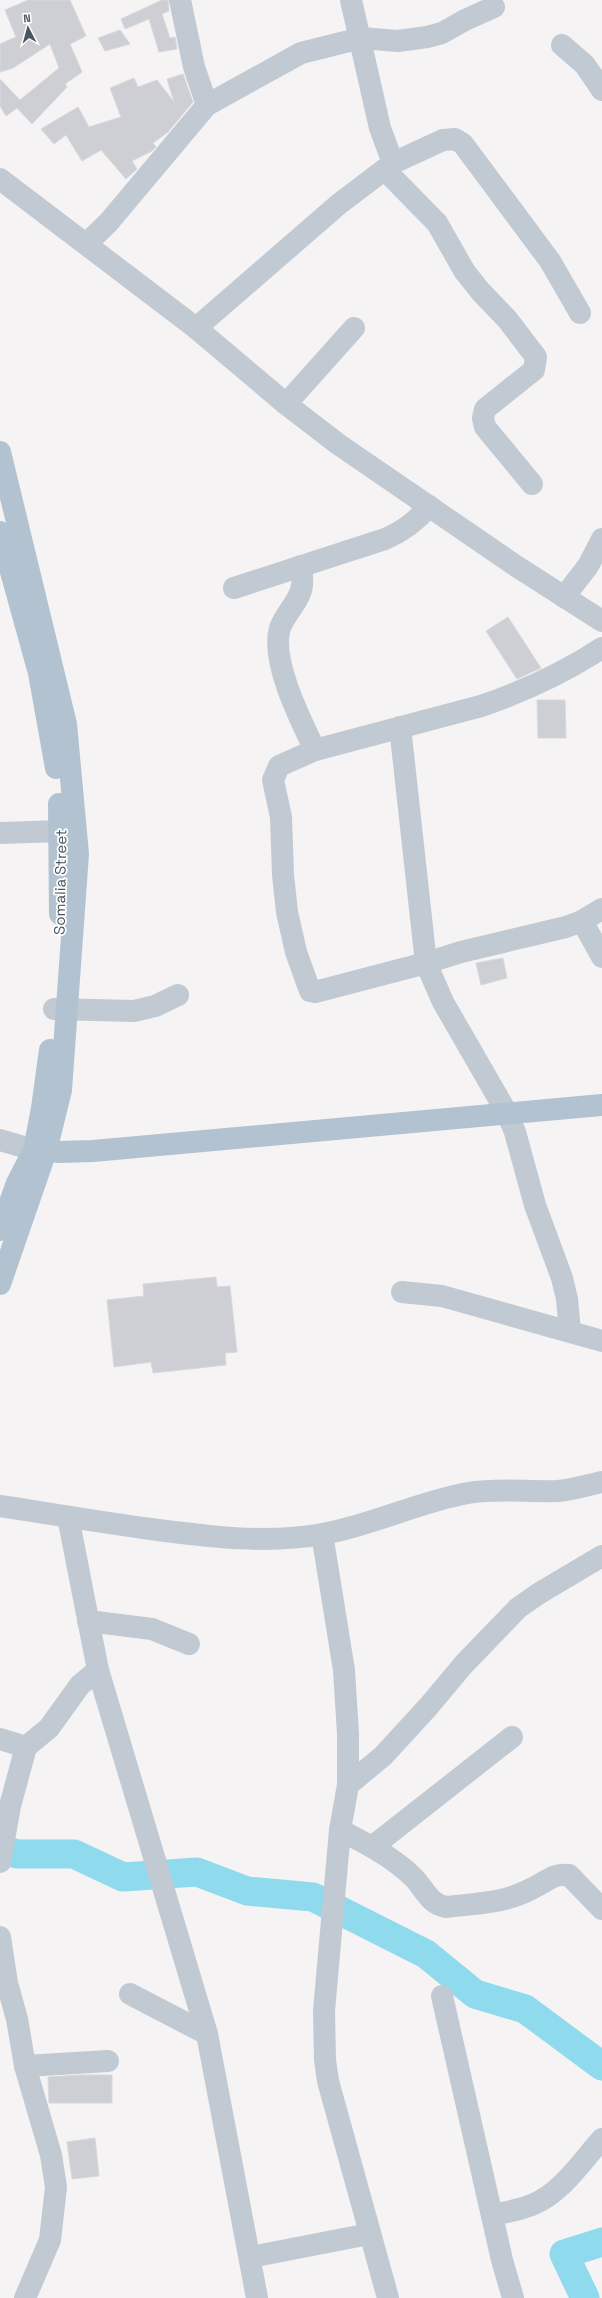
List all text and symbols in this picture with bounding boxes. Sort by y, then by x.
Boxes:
north arrow [8,8,48,48]
text: N [23,11,31,25]
street label: Somalia Street [50,829,70,935]

